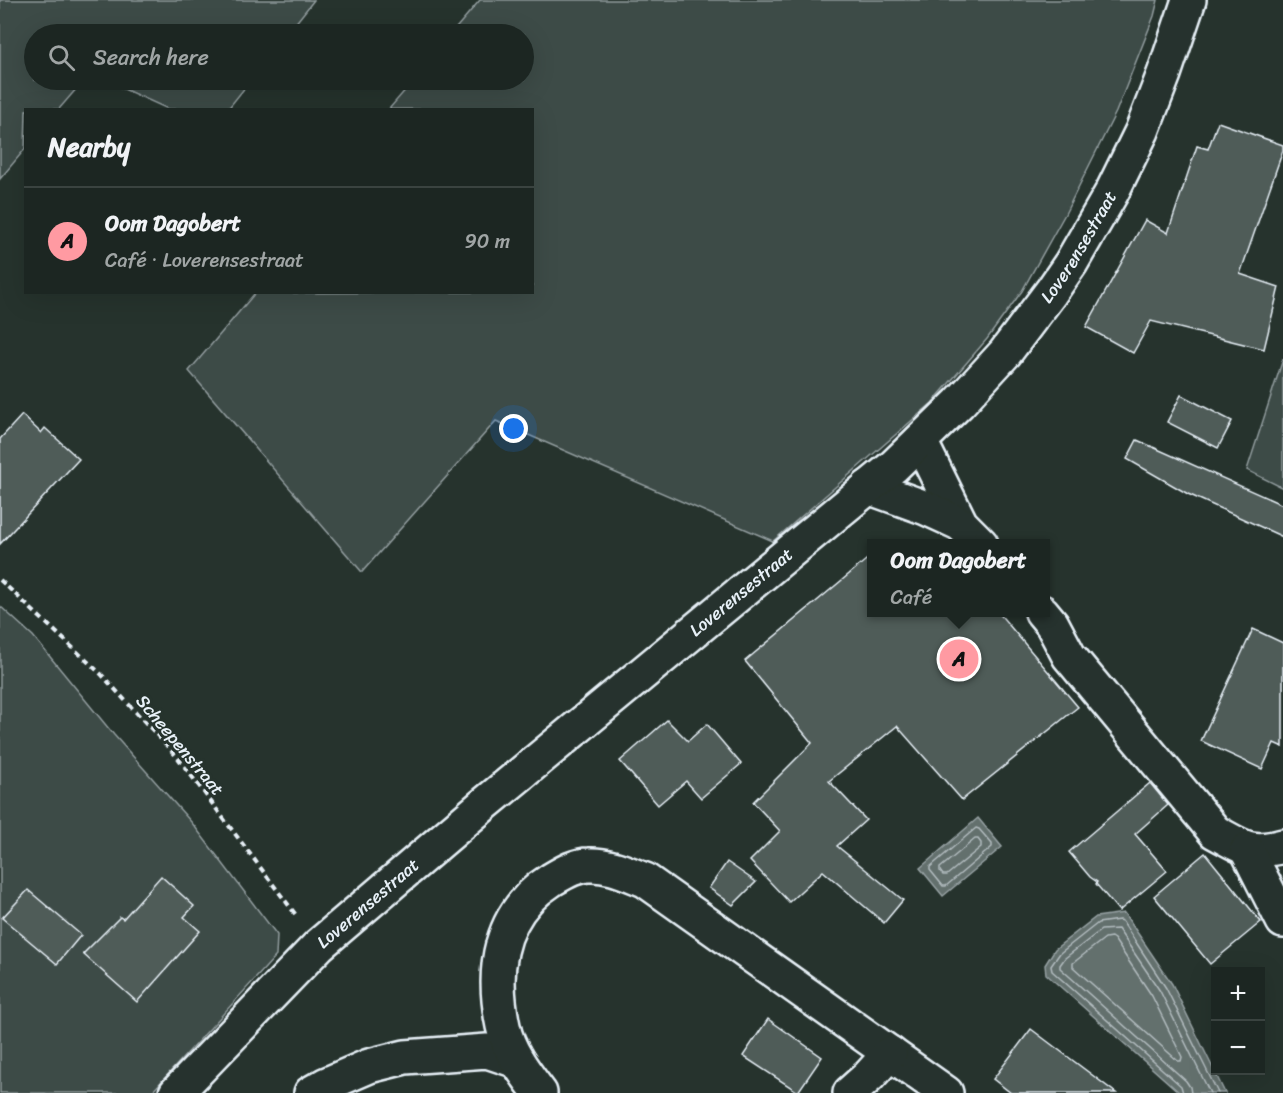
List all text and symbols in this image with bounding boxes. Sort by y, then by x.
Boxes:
search box [24,24,534,90]
text: Search here [93,38,209,77]
icon: search [45,41,78,74]
text: Nearby [48,124,130,170]
street label: Loverensestraat [1032,184,1126,310]
text: Oom Dagobert [105,204,241,243]
text: A [61,224,74,259]
text: 90 m [465,224,510,259]
text: Café · Loverensestraat [105,243,304,278]
your location [499,414,528,443]
street label: Loverensestraat [682,539,801,645]
popup [867,539,1050,617]
text: Oom Dagobert [891,541,1026,580]
text: Café [891,580,932,615]
pin: A [940,636,978,682]
street label: Scheepenstraat [128,687,232,803]
street label: Loverensestraat [309,850,427,957]
map controls [1211,967,1265,1075]
button: + [1211,967,1265,1021]
button: − [1211,1021,1265,1075]

